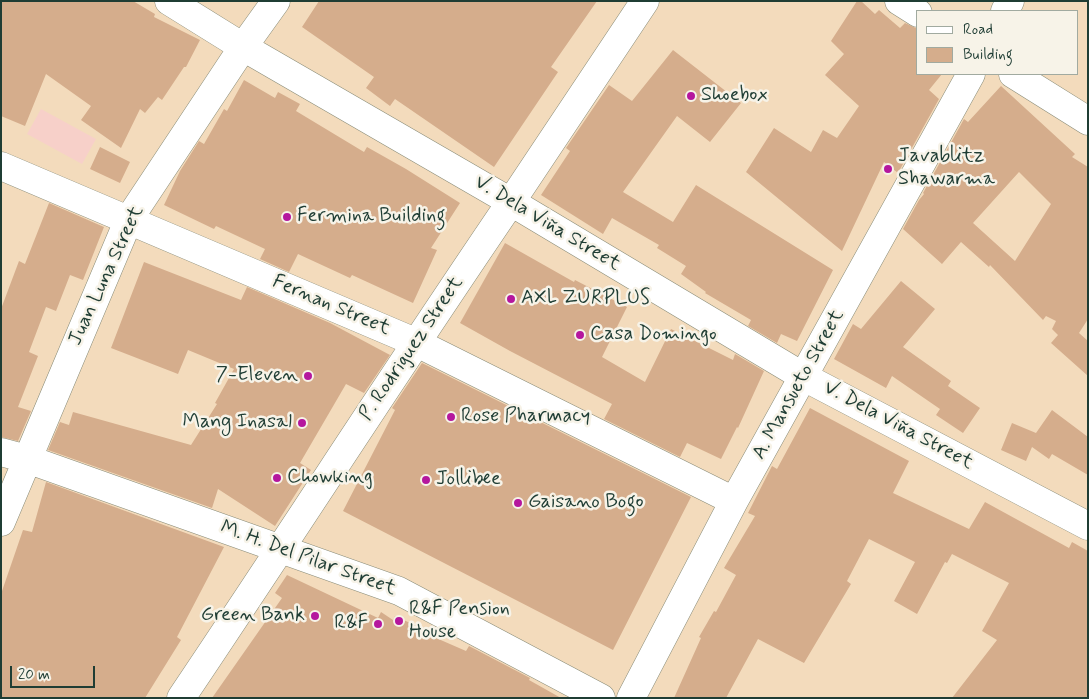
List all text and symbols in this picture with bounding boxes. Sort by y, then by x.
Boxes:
legend [916,10,1079,75]
text: Road [963,20,993,40]
text: Building [963,45,1013,65]
place label: Shoebox [701,84,768,108]
marker: Shoebox [685,90,697,102]
place label: Javablitz Shawarma [898,145,995,192]
marker: Javablitz Shawarma [882,163,894,175]
street label: V. Dela Viña Street [470,171,624,277]
street label: Juan Luna Street [64,202,150,350]
place label: Fermina Building [297,205,446,229]
marker: Fermina Building [281,211,293,223]
street label: Fernan Street [269,270,393,342]
street label: P. Rodriguez Street [355,272,469,426]
place label: AXL ZURPLUS [521,287,650,311]
marker: AXL ZURPLUS [505,293,517,305]
street label: A. Mansueto Street [748,306,850,464]
place label: Casa Domingo [590,323,717,347]
marker: Casa Domingo [574,329,586,341]
place label: 7-Eleven [216,364,298,388]
marker: 7-Eleven [302,370,314,382]
street label: V. Dela Viña Street [819,376,977,476]
place label: Rose Pharmacy [461,405,590,429]
place label: Mang Inasal [182,411,292,435]
marker: Rose Pharmacy [445,411,457,423]
marker: Mang Inasal [296,417,308,429]
place label: Chowking [287,466,373,490]
place label: Jollibee [436,468,501,492]
marker: Chowking [271,472,283,484]
marker: Jollibee [420,474,432,486]
place label: Gaisano Bogo [528,491,644,515]
marker: Gaisano Bogo [512,497,524,509]
street label: M. H. Del Pilar Street [217,516,399,602]
place label: R&F Pension House [409,598,510,645]
place label: Green Bank [201,604,305,628]
marker: Green Bank [309,610,321,622]
place label: R&F [334,612,368,636]
marker: R&F Pension House [393,615,405,627]
marker: R&F [372,618,384,630]
scale bar [12,656,98,688]
text: 20 m [18,665,50,685]

